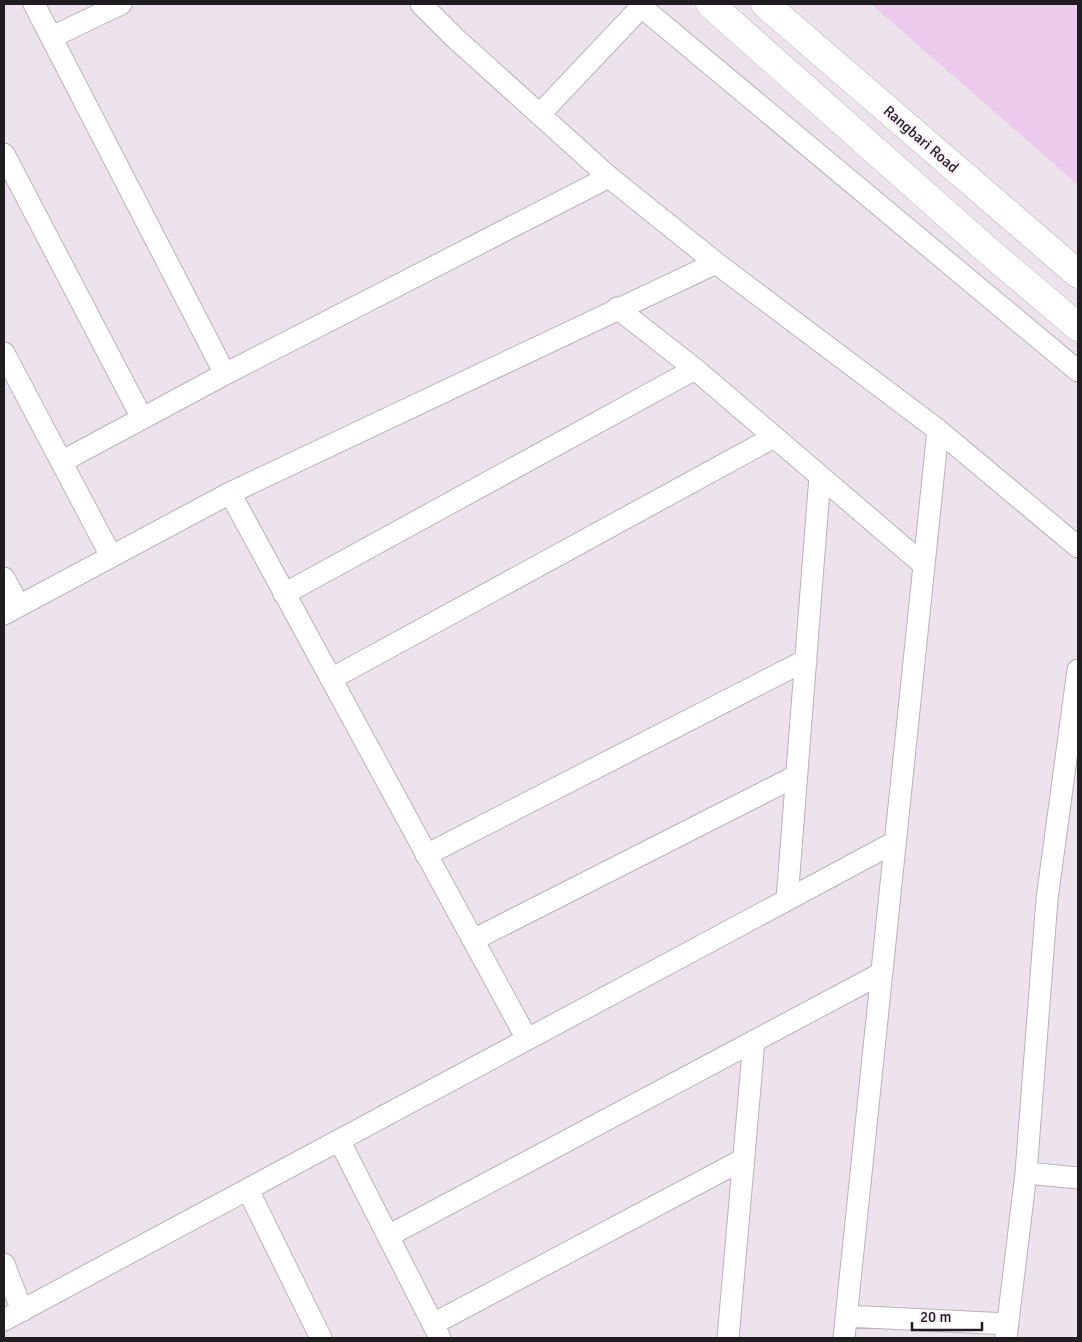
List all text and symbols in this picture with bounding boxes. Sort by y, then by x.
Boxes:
street label: Rangbari Road [880,102,962,176]
scale bar [912,1300,982,1332]
text: 20 m [920,1308,951,1326]

